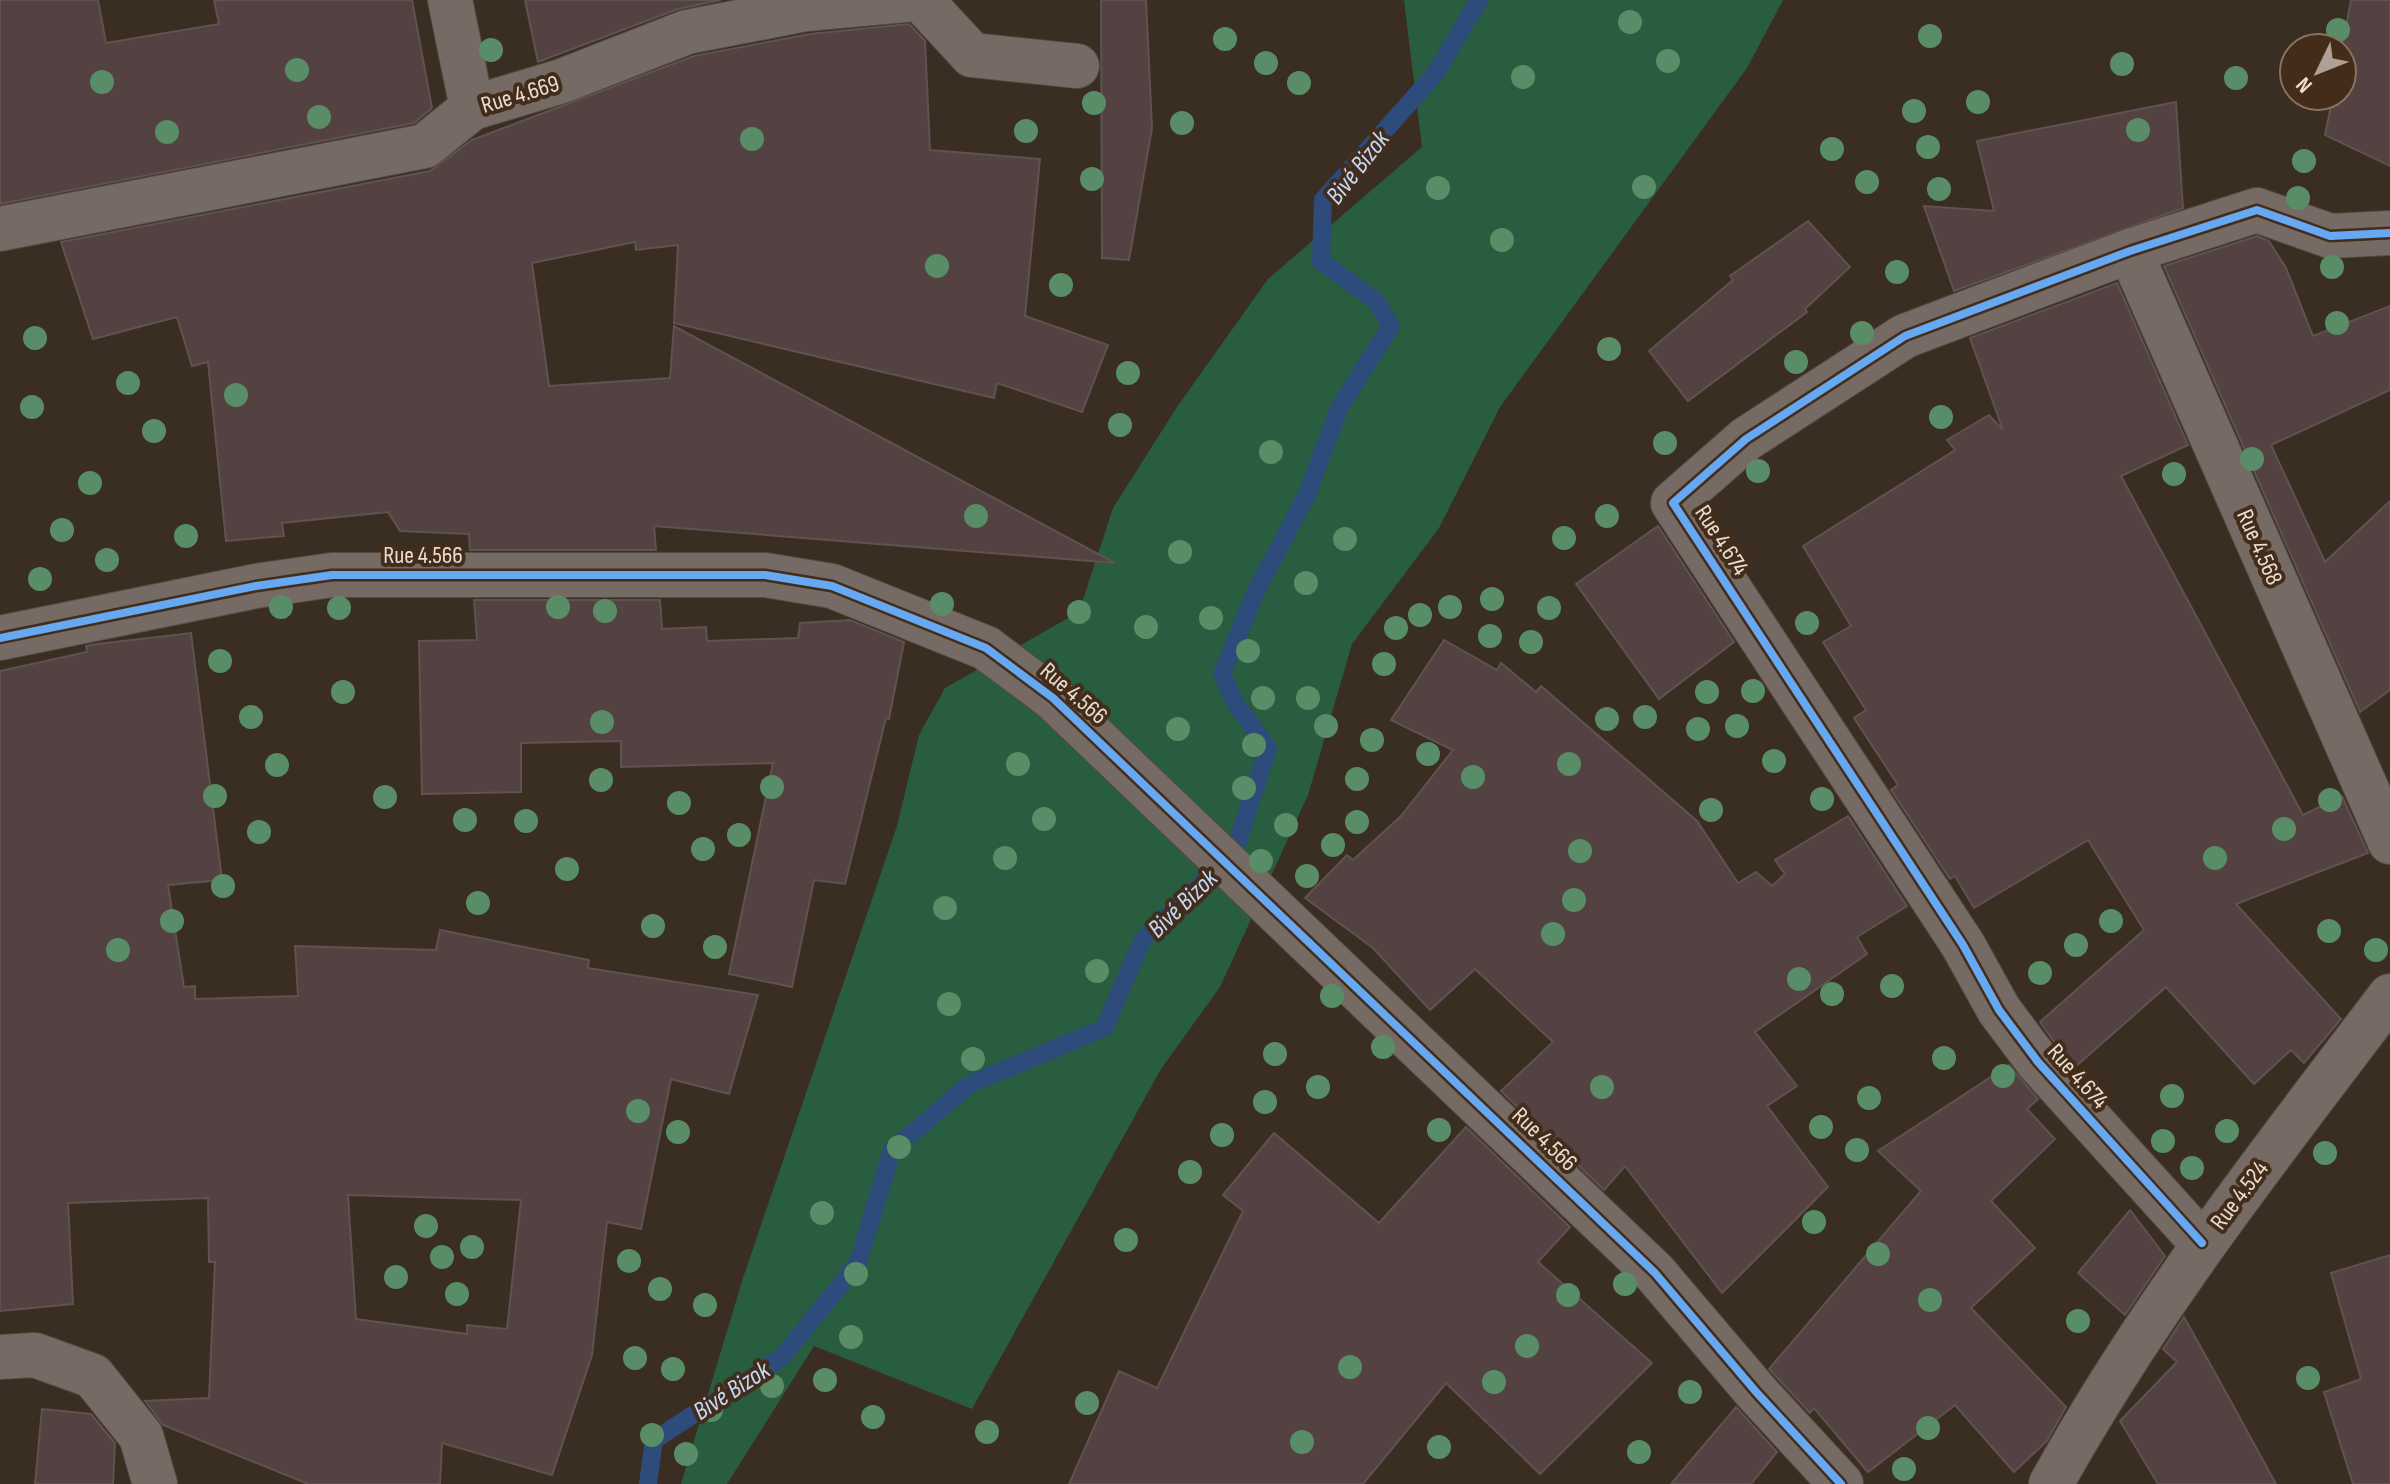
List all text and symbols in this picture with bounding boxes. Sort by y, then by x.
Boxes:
north arrow [2278,32,2358,112]
street label: Rue 4.669 [478,69,563,120]
text: N [2291,71,2318,98]
water label: Bivé Bizok [1320,124,1397,211]
street label: Rue 4.674 [1688,500,1755,581]
street label: Rue 4.568 [2230,505,2289,590]
street label: Rue 4.566 [383,541,463,570]
street label: Rue 4.566 [1034,656,1113,730]
water label: Bivé Bizok [1142,862,1225,945]
street label: Rue 4.674 [2041,1038,2114,1115]
street label: Rue 4.566 [1506,1101,1583,1177]
street label: Rue 4.524 [2204,1155,2275,1235]
water label: Bivé Bizok [688,1354,777,1427]

